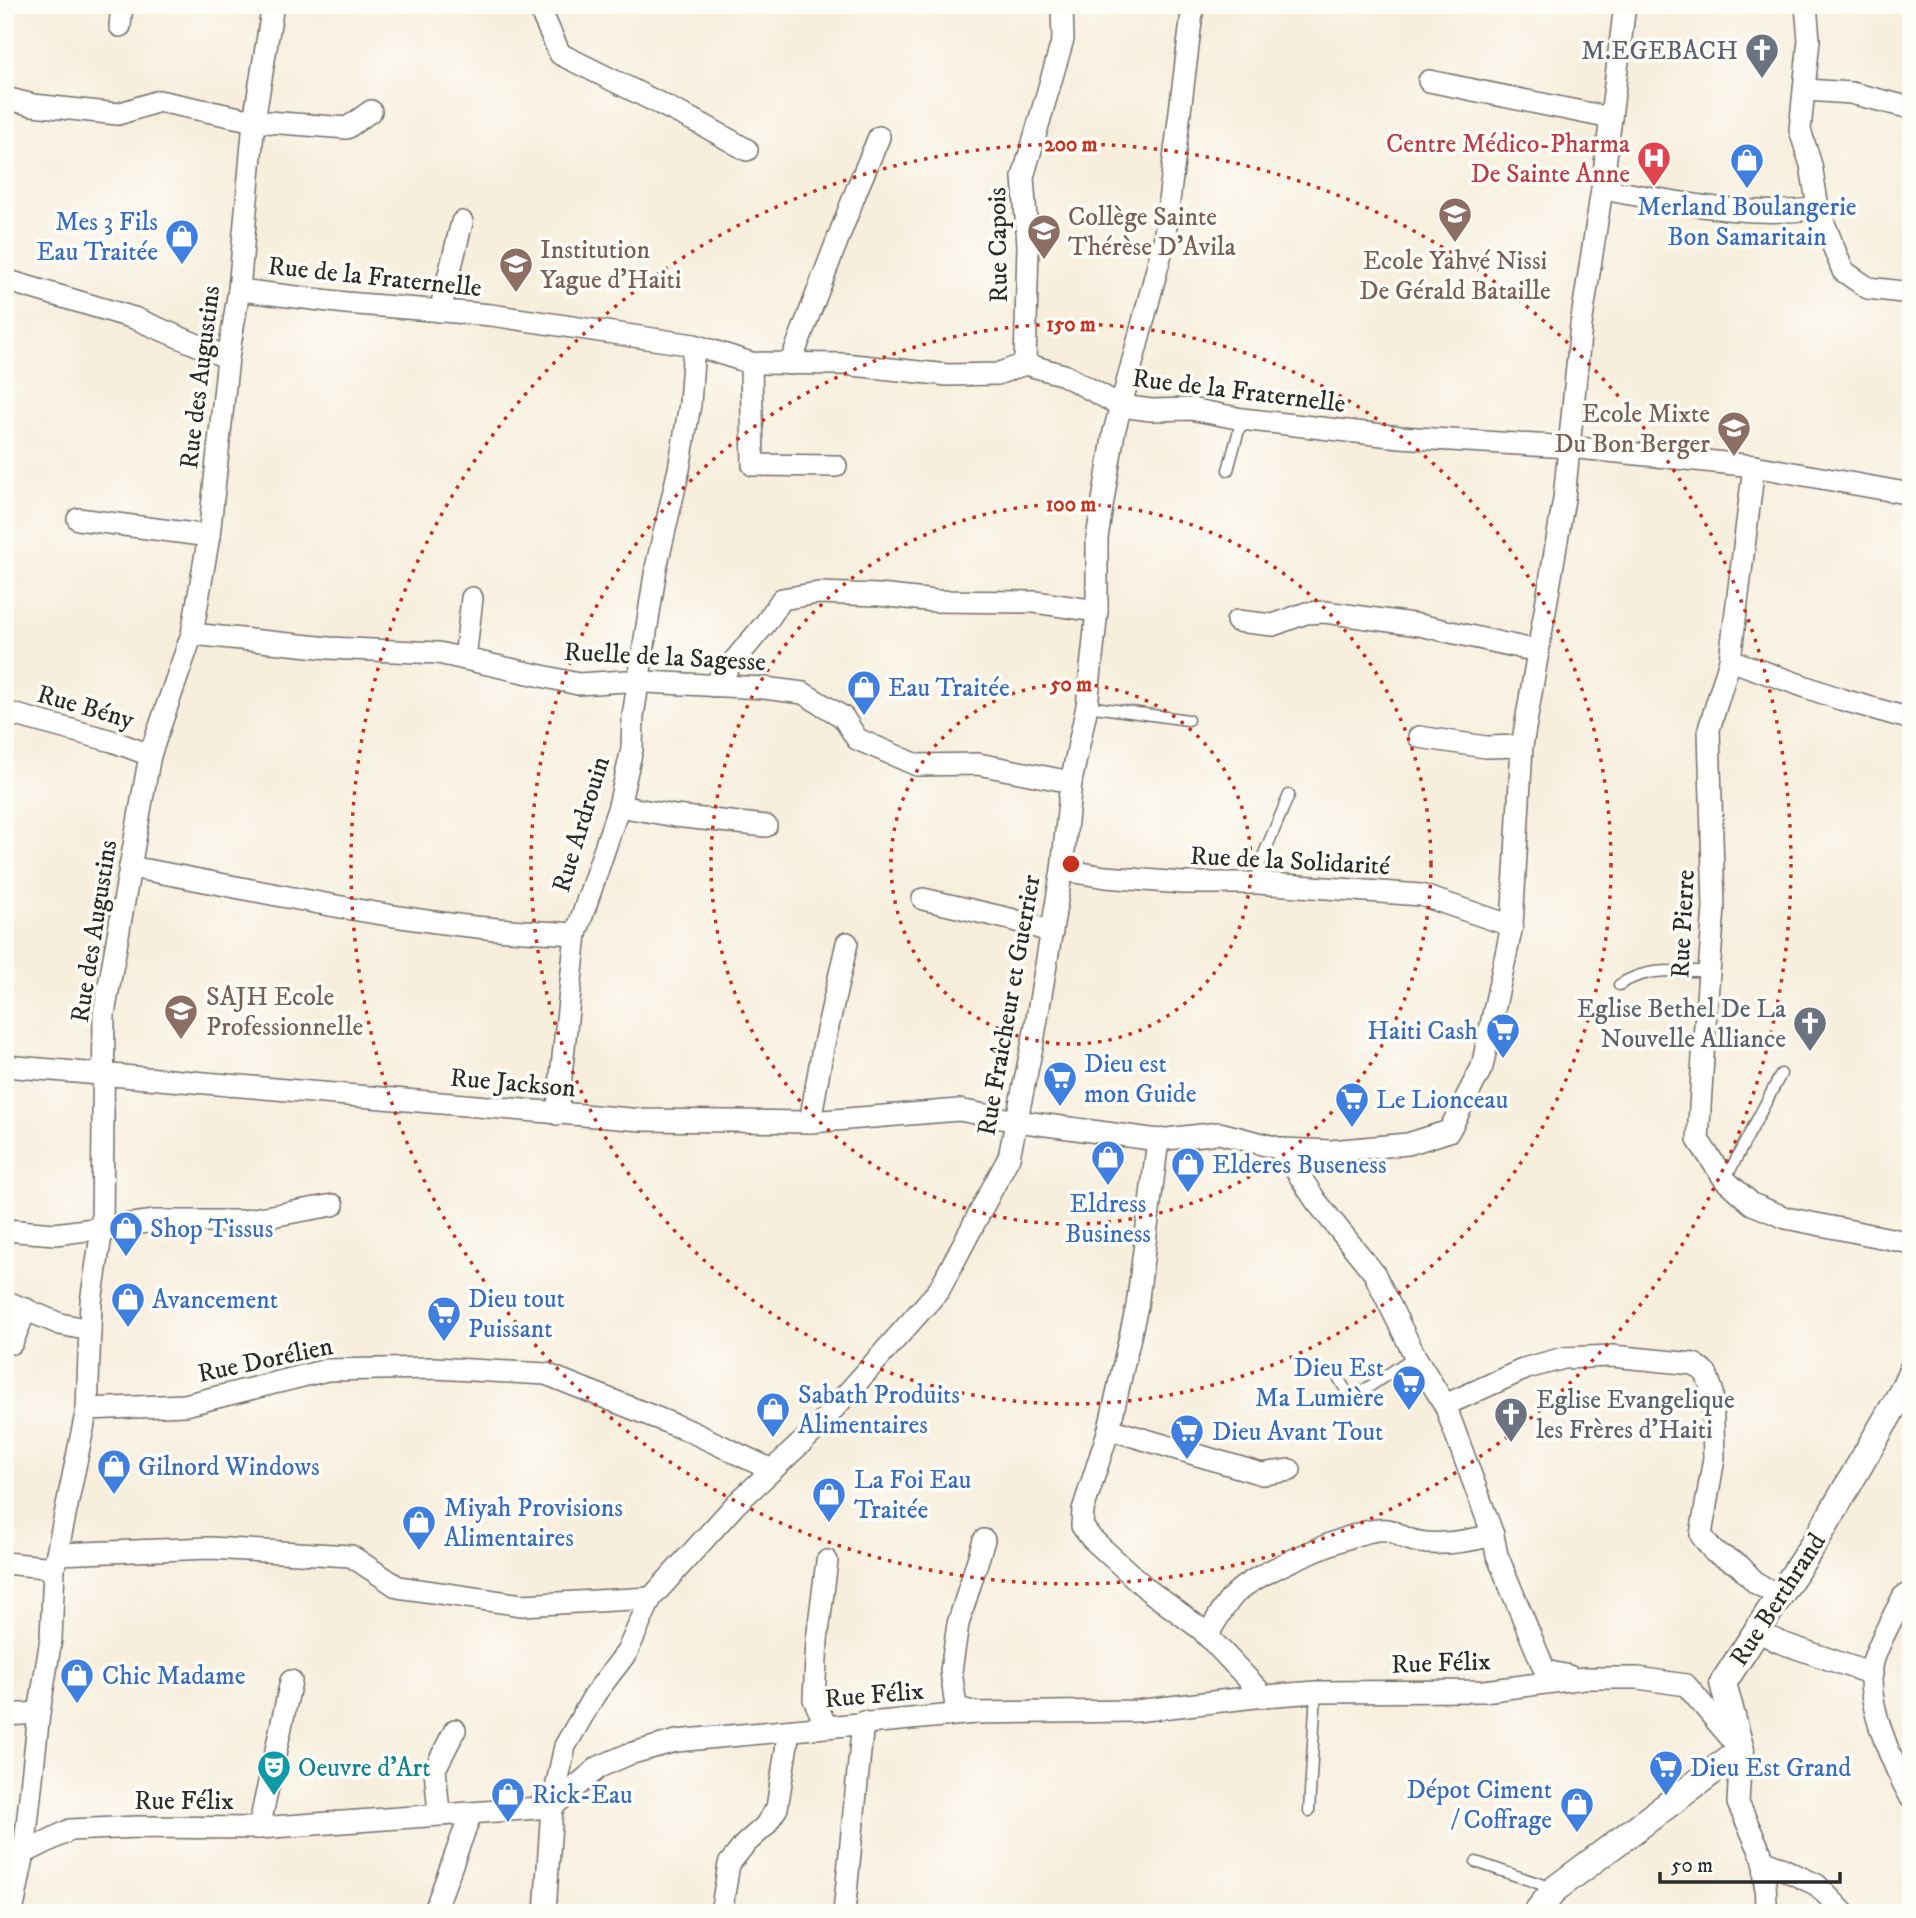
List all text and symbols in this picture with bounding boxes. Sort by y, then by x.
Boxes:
church icon: M.EGEBACH [1743,31,1781,80]
place label: M.EGEBACH [1581,35,1738,68]
place label: Centre Médico-Pharma De Sainte Anne [1386,128,1630,191]
text: 200 m [1044,132,1098,158]
hospital icon: Centre Médico-Pharma De Sainte Anne [1635,139,1673,188]
shop icon: Merland Boulangerie Bon Samaritain [1728,141,1766,190]
street label: Rue Capois [981,187,1016,303]
place label: Merland Boulangerie Bon Samaritain [1637,191,1857,254]
school or university icon: Ecole Yahvé Nissi De Gérald Bataille [1436,195,1474,244]
place label: Collège Sainte Thérèse D'Avila [1068,201,1236,264]
place label: Mes 3 Fils Eau Traitée [36,206,158,269]
school or university icon: Collège Sainte Thérèse D'Avila [1025,212,1063,261]
shop icon: Mes 3 Fils Eau Traitée [163,217,201,266]
place label: Institution Yague d'Haiti [540,234,682,297]
school or university icon: Institution Yague d'Haiti [497,245,535,294]
place label: Ecole Yahvé Nissi De Gérald Bataille [1359,245,1551,308]
street label: Rue de la Fraternelle [266,250,483,305]
street label: Rue des Augustins [173,284,228,471]
text: 150 m [1046,312,1096,338]
street label: Rue de la Fraternelle [1130,362,1347,421]
place label: Ecole Mixte Du Bon Berger [1554,398,1710,461]
school or university icon: Ecole Mixte Du Bon Berger [1715,409,1753,458]
text: 100 m [1046,492,1096,518]
street label: Ruelle de la Sagesse [563,636,767,679]
shop icon: Eau Traitée [845,668,883,717]
place label: Eau Traitée [888,672,1010,705]
text: 50 m [1049,672,1092,698]
street label: Rue Bény [33,678,138,737]
street label: Rue Ardrouin [545,752,618,896]
street label: Rue des Augustins [64,838,125,1025]
street label: Rue de la Solidarité [1189,840,1391,883]
centre of rings [1059,852,1083,876]
street label: Rue Pierre [1664,869,1703,979]
street label: Rue Fraîcheur et Guerrier [970,872,1049,1138]
place label: SAJH Ecole Professionnelle [206,981,363,1044]
school or university icon: SAJH Ecole Professionnelle [162,992,200,1041]
place label: Eglise Bethel De La Nouvelle Alliance [1577,993,1786,1056]
church icon: Eglise Bethel De La Nouvelle Alliance [1791,1004,1829,1053]
supermarket icon: Haiti Cash [1484,1011,1522,1060]
place label: Haiti Cash [1367,1015,1478,1048]
place label: Dieu est mon Guide [1084,1048,1196,1111]
supermarket icon: Dieu est mon Guide [1041,1059,1079,1108]
street label: Rue Jackson [449,1062,578,1105]
supermarket icon: Le Lionceau [1333,1080,1371,1129]
place label: Le Lionceau [1376,1084,1508,1117]
shop icon: Eldress Business [1089,1138,1127,1187]
shop icon: Elderes Buseness [1169,1145,1207,1194]
place label: Elderes Buseness [1212,1149,1387,1182]
place label: Eldress Business [1065,1188,1151,1251]
shop icon: Shop Tissus [107,1209,145,1258]
place label: Shop Tissus [150,1213,273,1246]
shop icon: Avancement [109,1280,147,1329]
place label: Dieu tout Puissant [468,1283,565,1346]
place label: Avancement [152,1284,278,1317]
supermarket icon: Dieu tout Puissant [425,1294,463,1343]
street label: Rue Dorélien [195,1330,336,1391]
place label: Dieu Est Ma Lumière [1255,1352,1384,1415]
supermarket icon: Dieu Est Ma Lumière [1390,1363,1428,1412]
place label: Sabath Produits Alimentaires [798,1379,960,1442]
place label: Eglise Evangelique les Frères d'Haiti [1536,1384,1735,1447]
shop icon: Sabath Produits Alimentaires [754,1390,792,1439]
church icon: Eglise Evangelique les Frères d'Haiti [1492,1395,1530,1444]
supermarket icon: Dieu Avant Tout [1168,1412,1206,1461]
place label: Dieu Avant Tout [1212,1416,1383,1449]
shop icon: Gilnord Windows [95,1447,133,1496]
place label: Gilnord Windows [138,1451,320,1484]
place label: La Foi Eau Traitée [854,1464,971,1527]
shop icon: La Foi Eau Traitée [810,1475,848,1524]
place label: Miyah Provisions Alimentaires [444,1492,623,1555]
shop icon: Miyah Provisions Alimentaires [400,1503,438,1552]
street label: Rue Berthrand [1723,1527,1834,1673]
street label: Rue Félix [1391,1645,1492,1682]
shop icon: Chic Madame [58,1656,96,1705]
place label: Chic Madame [102,1660,245,1693]
street label: Rue Félix [823,1675,925,1716]
theatre icon: Oeuvre d'Art [255,1748,293,1797]
supermarket icon: Dieu Est Grand [1647,1748,1685,1797]
place label: Oeuvre d'Art [298,1752,431,1785]
place label: Dieu Est Grand [1690,1752,1851,1785]
place label: Dépot Ciment / Coffrage [1406,1774,1552,1837]
shop icon: Rick-Eau [489,1775,527,1824]
place label: Rick-Eau [532,1779,633,1812]
street label: Rue Félix [134,1785,234,1818]
shop icon: Dépot Ciment / Coffrage [1558,1785,1596,1834]
scale bar [1660,1841,1841,1885]
text: 50 m [1671,1853,1713,1879]

